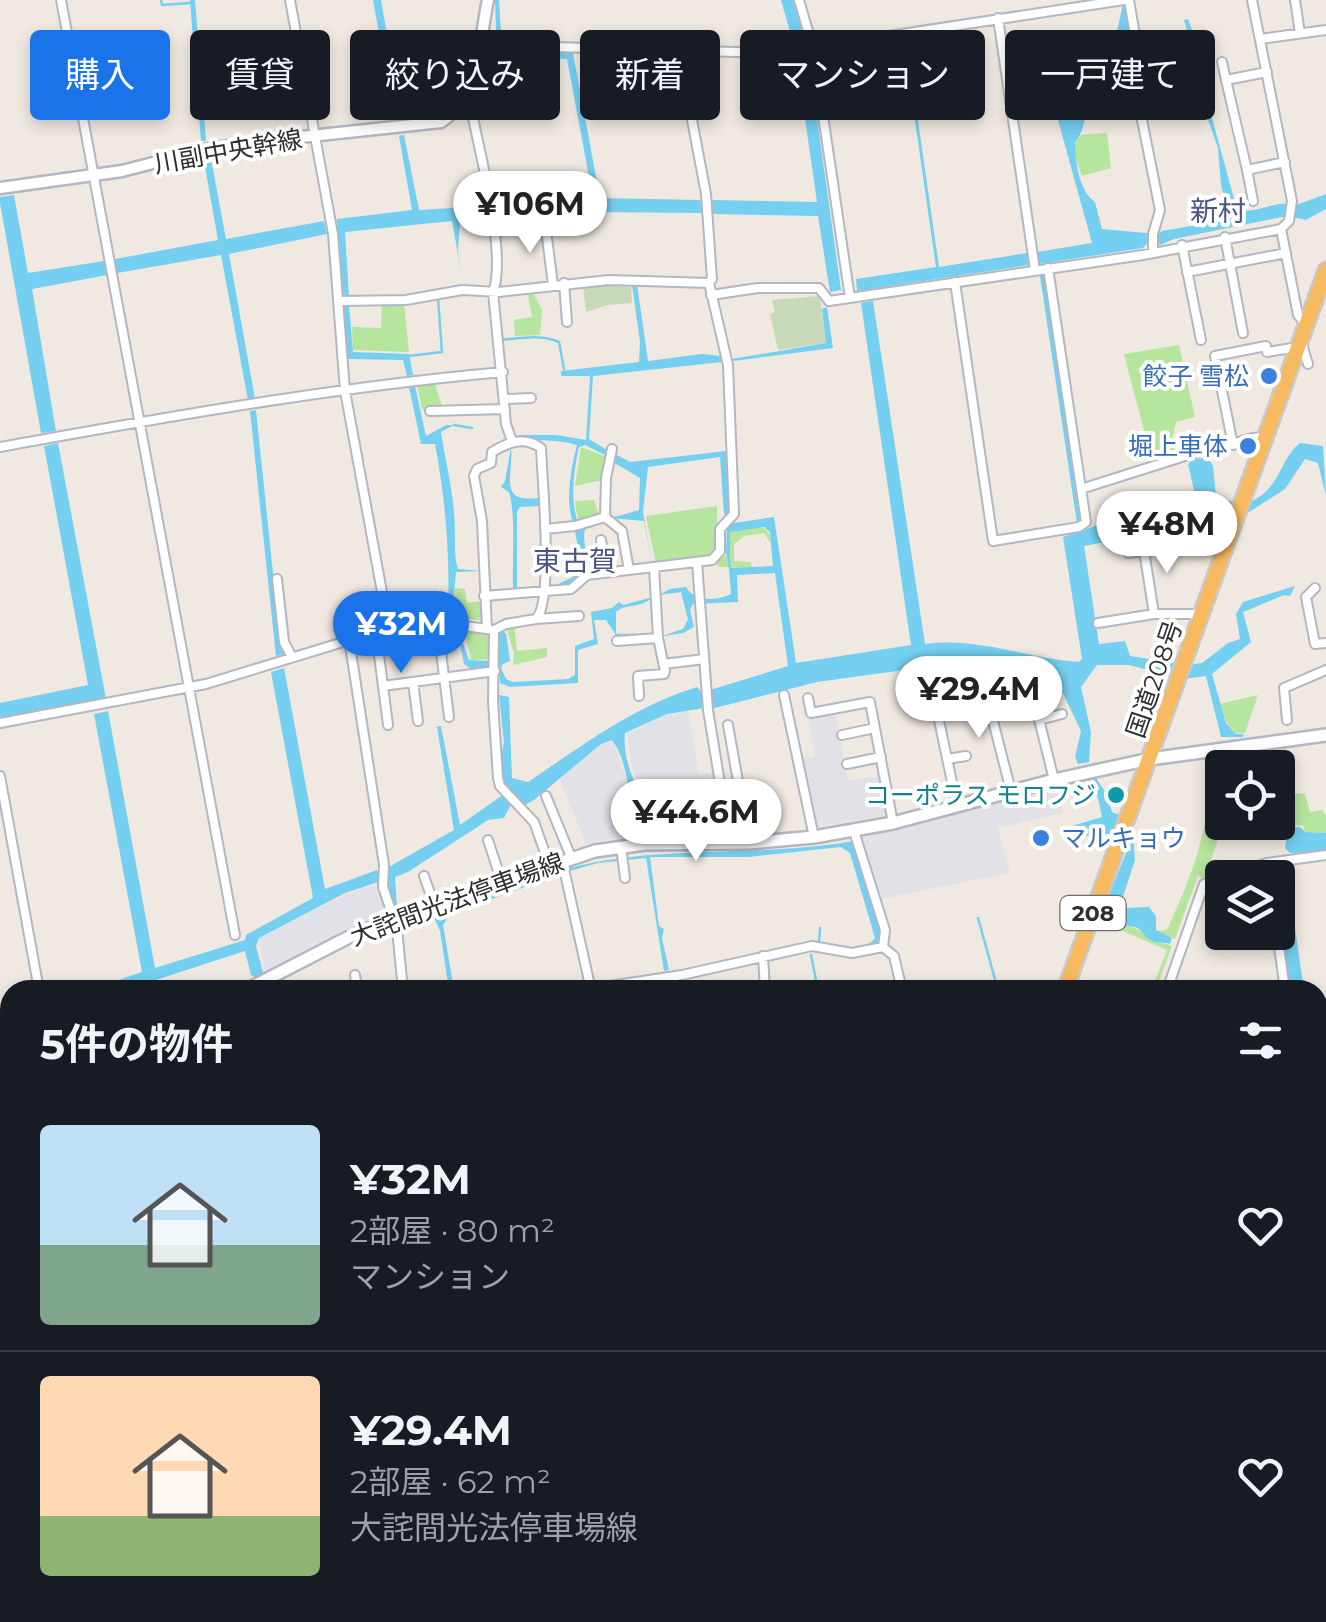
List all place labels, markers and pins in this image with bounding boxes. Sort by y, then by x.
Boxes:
pin: ¥106M [460,171,600,256]
place label: 餃子 雪松 [1142,361,1249,391]
marker: 餃子 雪松 [1258,365,1280,387]
place label: 堀上車体 [1128,431,1228,461]
marker: 堀上車体 [1237,435,1259,457]
pin: ¥48M [1108,491,1226,576]
pin: ¥32M [342,591,460,676]
pin: ¥29.4M [898,656,1060,741]
pin: ¥44.6M [615,779,777,864]
place label: コーポラス モロフジ [865,780,1096,810]
marker: コーポラス モロフジ [1105,784,1127,806]
place label: マルキョウ [1061,823,1186,853]
marker: マルキョウ [1030,827,1052,849]

